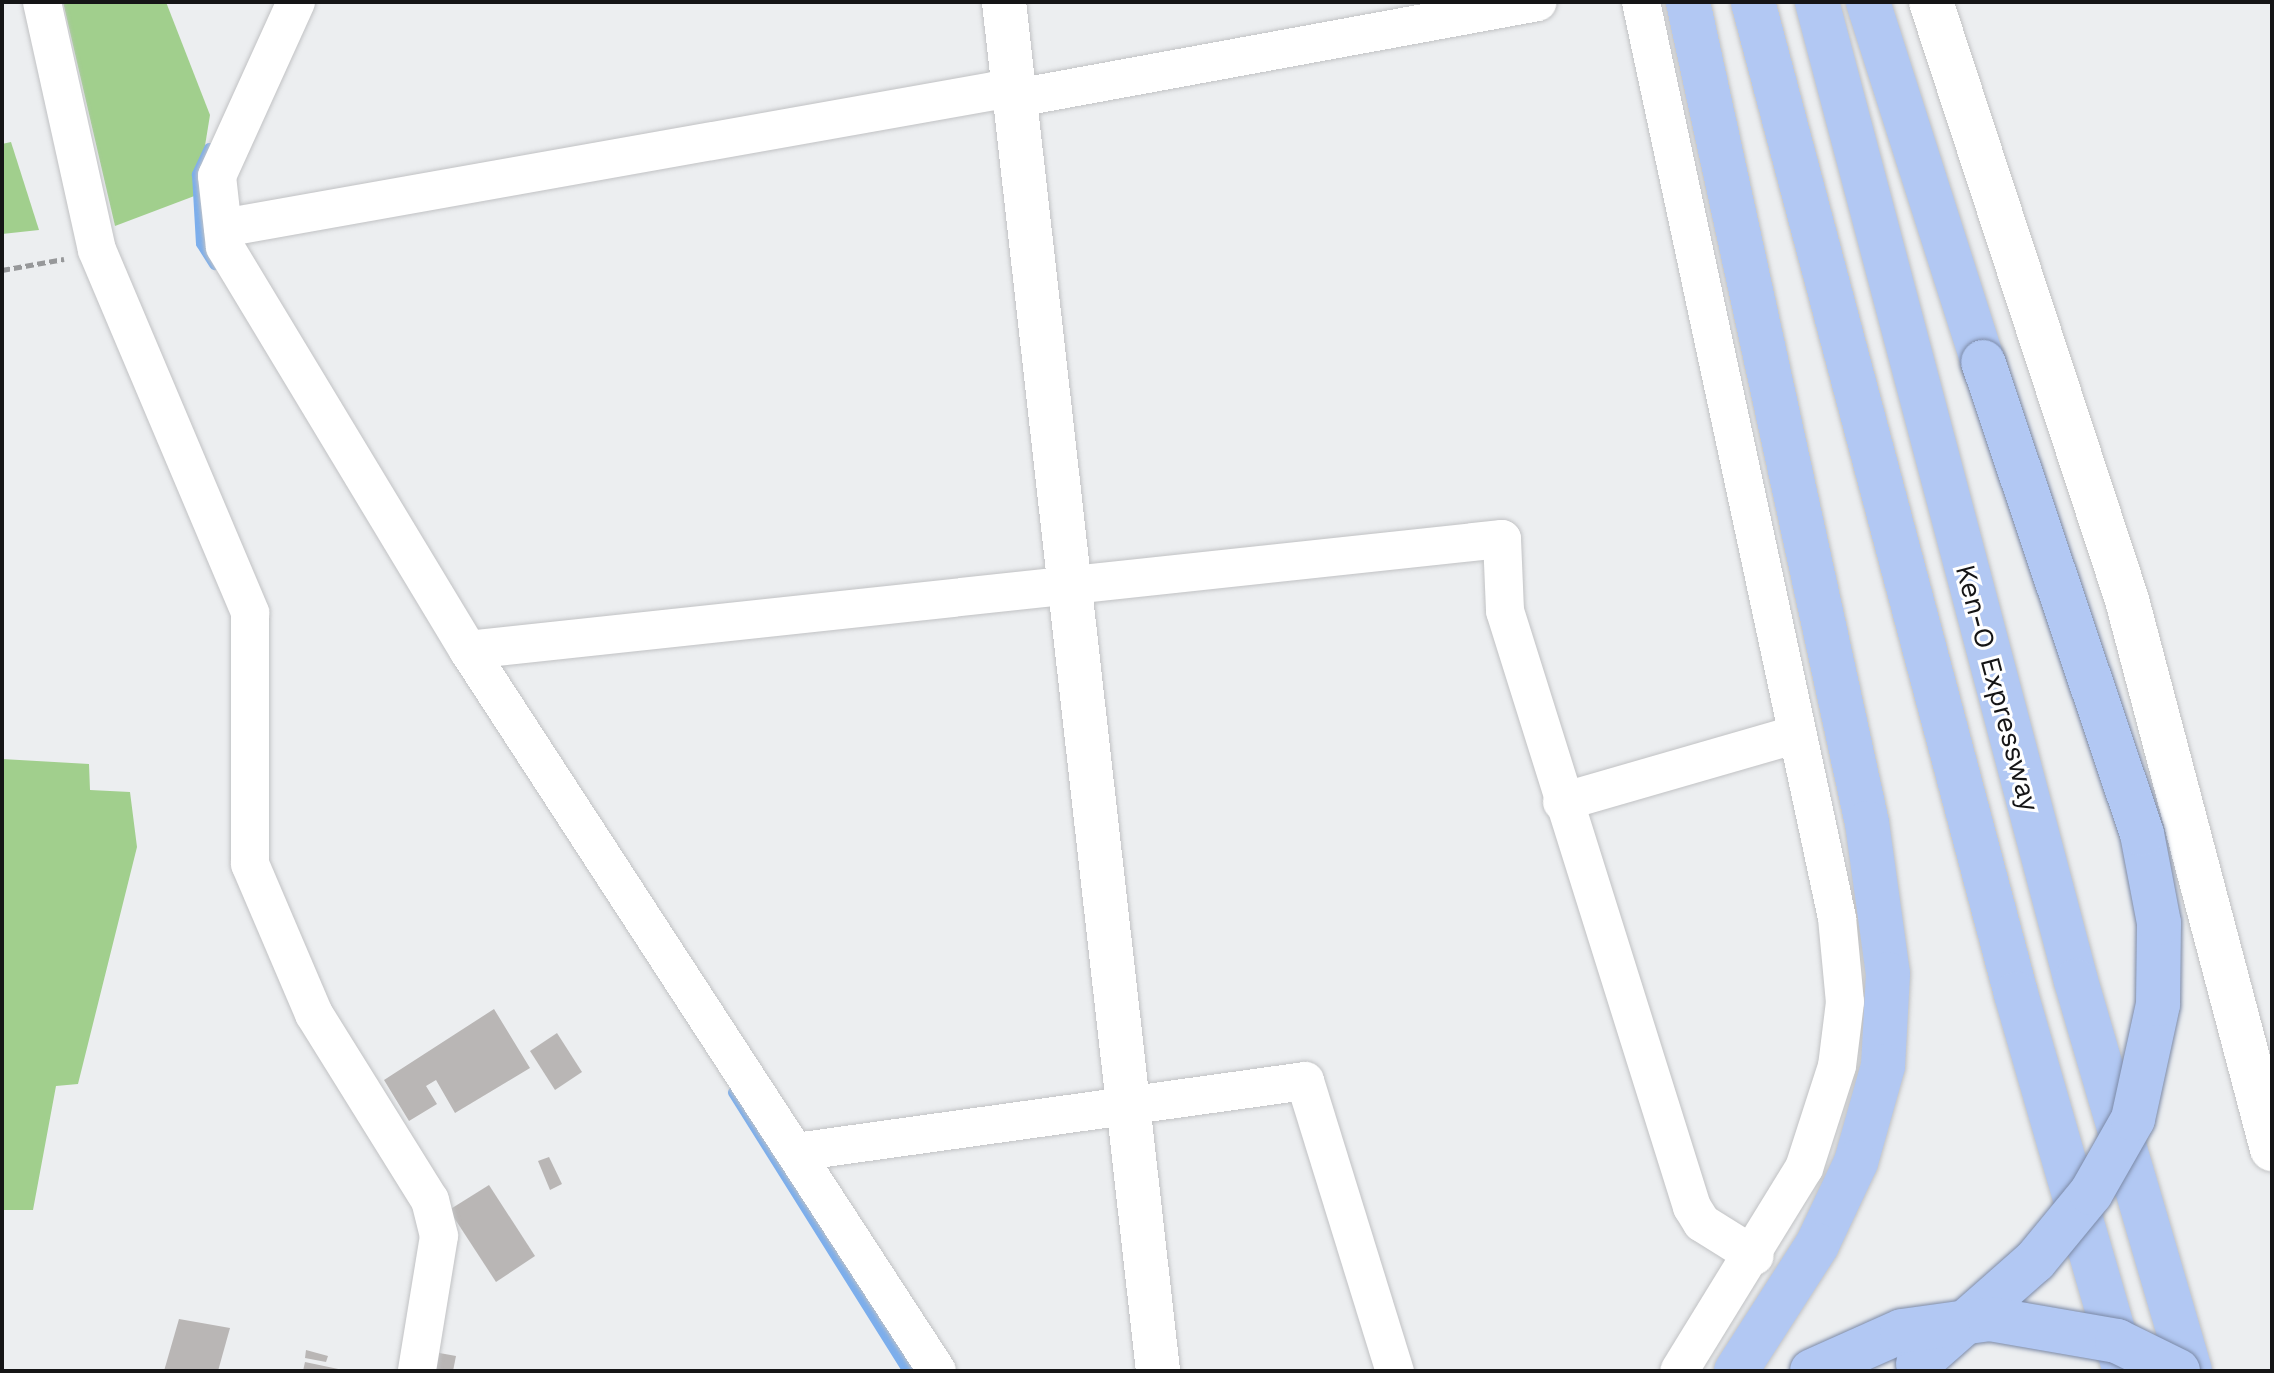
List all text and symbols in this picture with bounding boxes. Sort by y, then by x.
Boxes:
street label: Ken-O Expressway [1948,561,2046,815]

